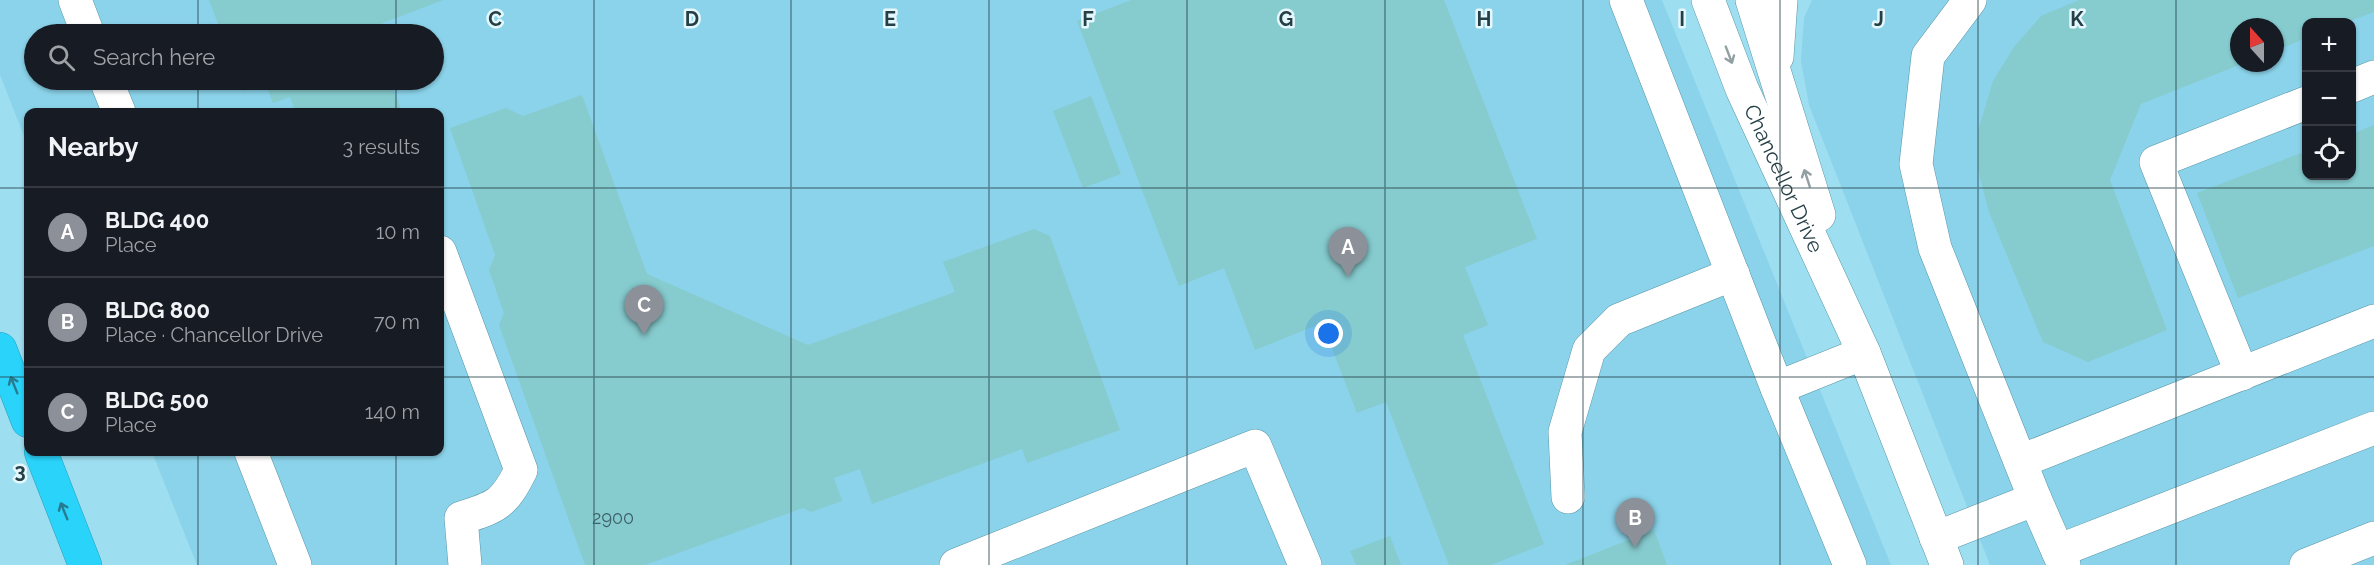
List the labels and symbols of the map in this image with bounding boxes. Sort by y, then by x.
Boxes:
text: C [488,7,502,31]
text: D [685,7,699,31]
text: E [884,7,896,31]
text: F [1082,7,1094,31]
text: G [1279,7,1293,31]
text: H [1477,7,1491,31]
text: I [1679,7,1685,31]
text: J [1874,7,1884,31]
text: K [2070,7,2084,31]
north arrow [2230,18,2284,72]
one-way arrow [1724,45,1735,63]
street label: Chancellor Drive [1739,100,1829,256]
one-way arrow [1801,169,1812,188]
pin: A [1328,228,1368,277]
pin: C [624,286,664,335]
your location [1314,319,1343,348]
one-way arrow [8,376,19,395]
text: 3 [14,459,26,483]
pin: B [1616,498,1654,548]
one-way arrow [58,502,69,520]
house number: 2900 [592,507,634,528]

